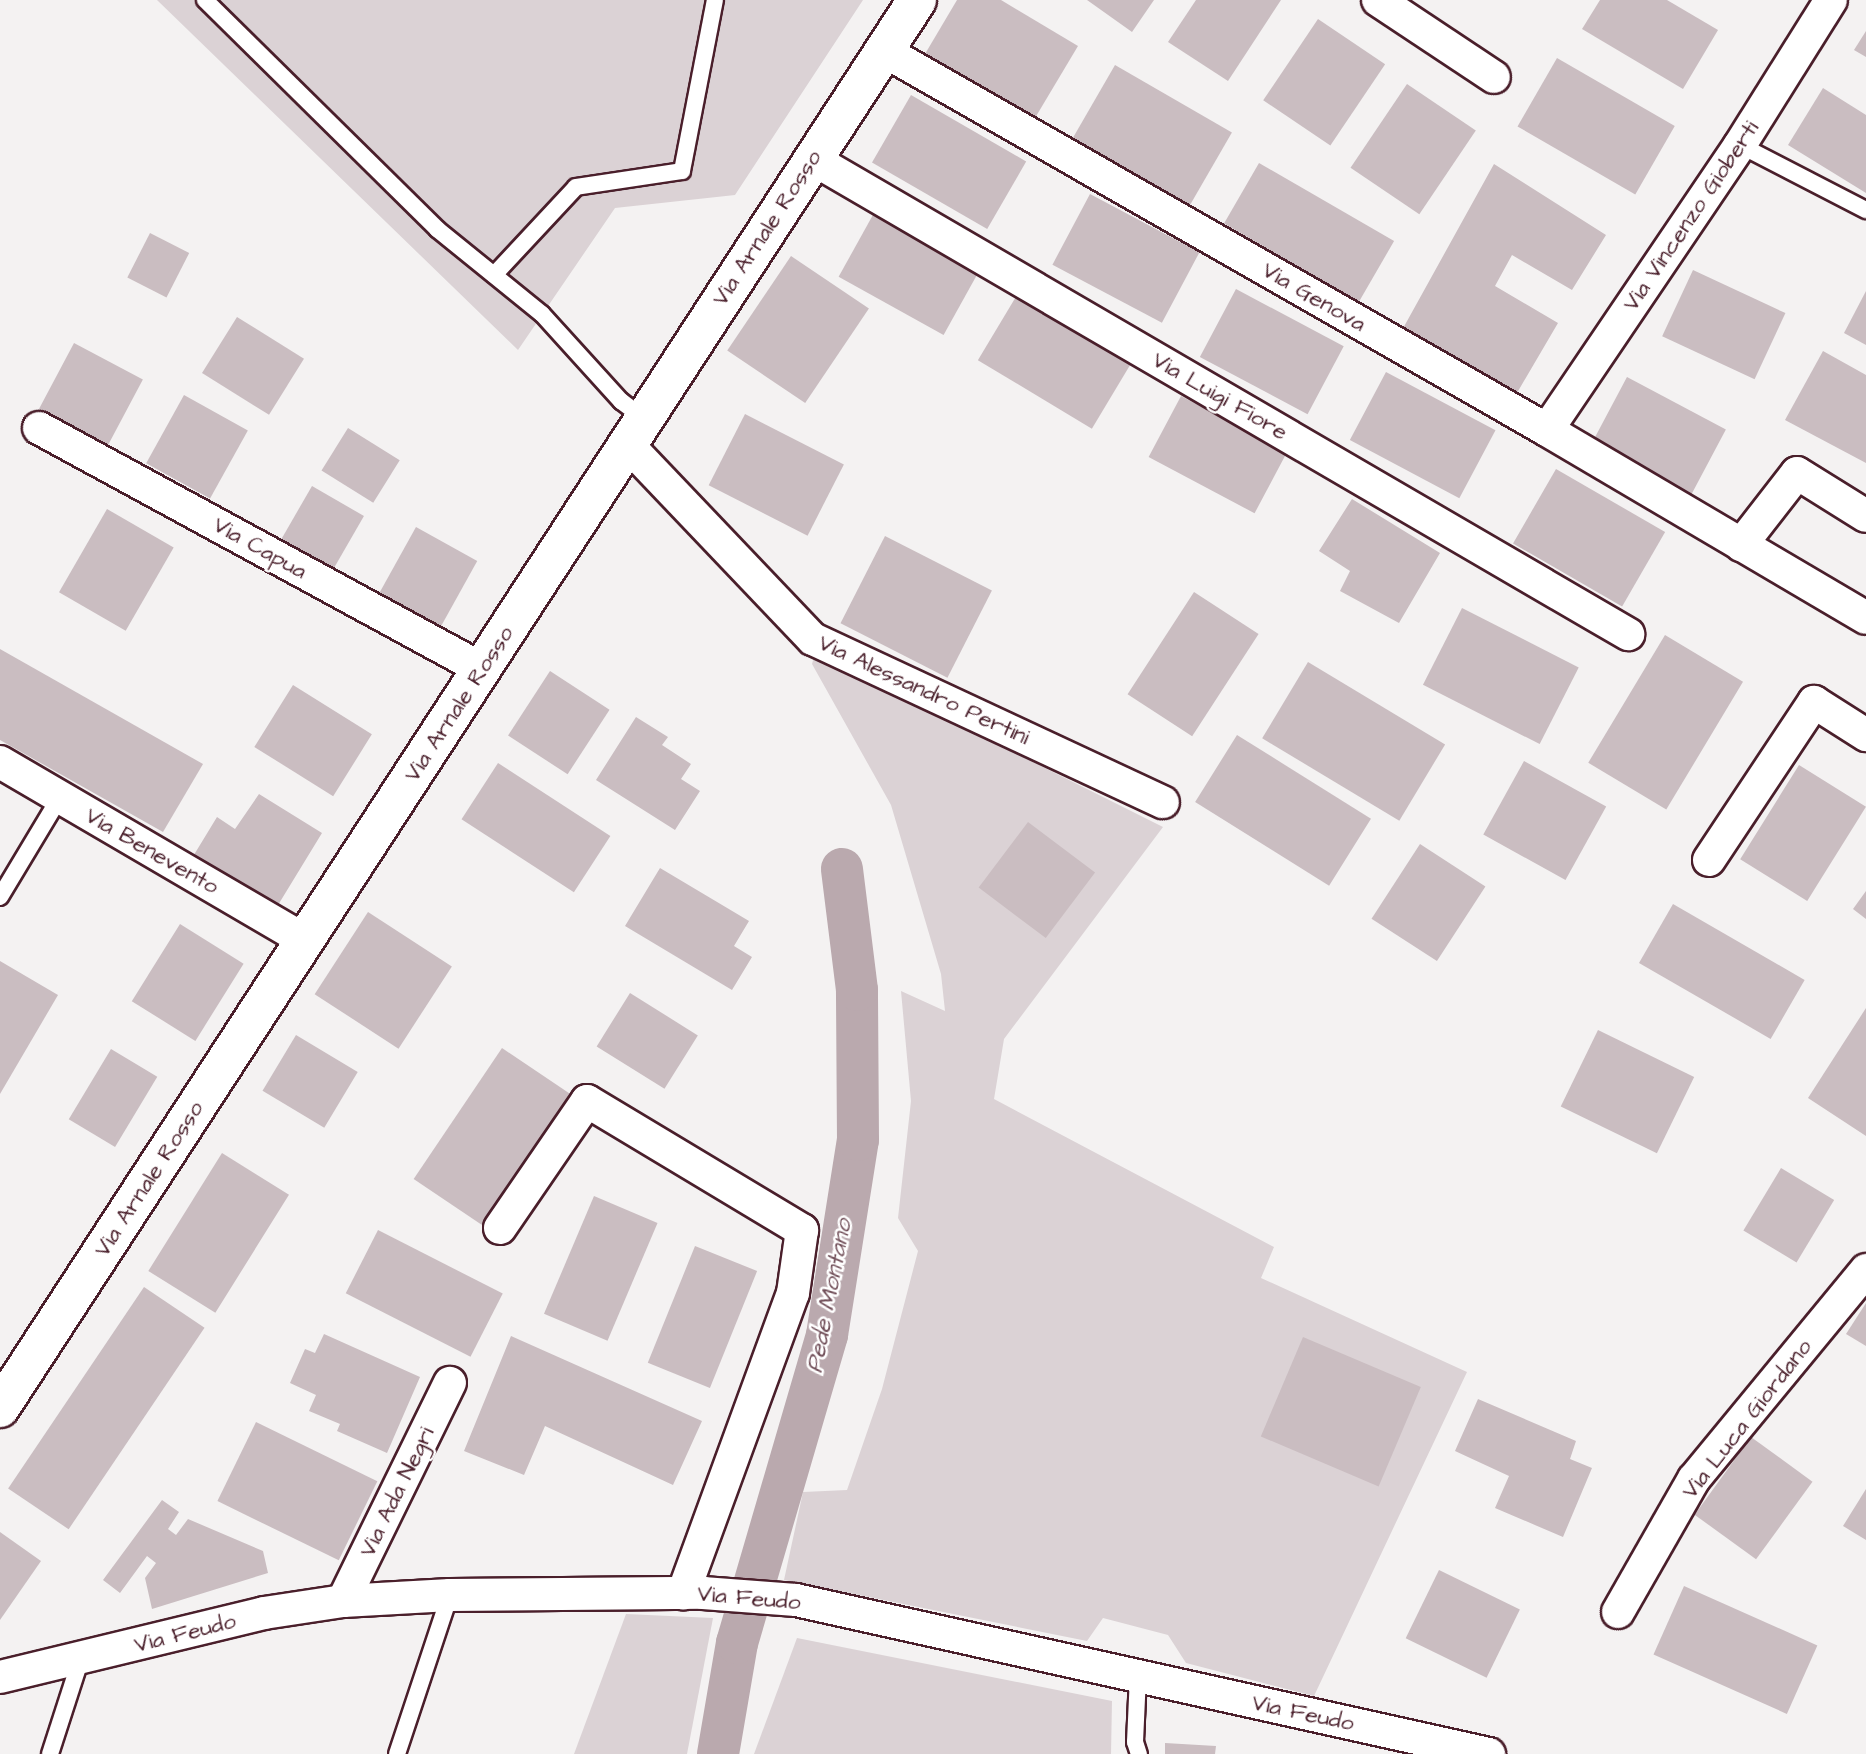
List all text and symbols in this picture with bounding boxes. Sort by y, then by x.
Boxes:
street label: Via Vincenzo Gioberti [1617,116,1765,316]
street label: Via Arnale Rosso [706,145,828,311]
street label: Via Genova [1257,256,1371,338]
street label: Via Luigi Fiore [1147,346,1293,446]
street label: Via Capua [208,511,312,585]
street label: Via Arnale Rosso [398,621,520,787]
street label: Via Alessandro Pertini [814,629,1034,751]
street label: Via Benevento [80,802,224,900]
street label: Via Arnale Rosso [88,1096,210,1262]
water label: Pede Montano [801,1217,859,1375]
street label: Via Luca Giordano [1676,1334,1818,1504]
street label: Via Ada Negri [354,1423,440,1561]
street label: Via Feudo [696,1580,802,1616]
street label: Via Feudo [131,1607,239,1659]
street label: Via Feudo [1249,1689,1357,1737]

